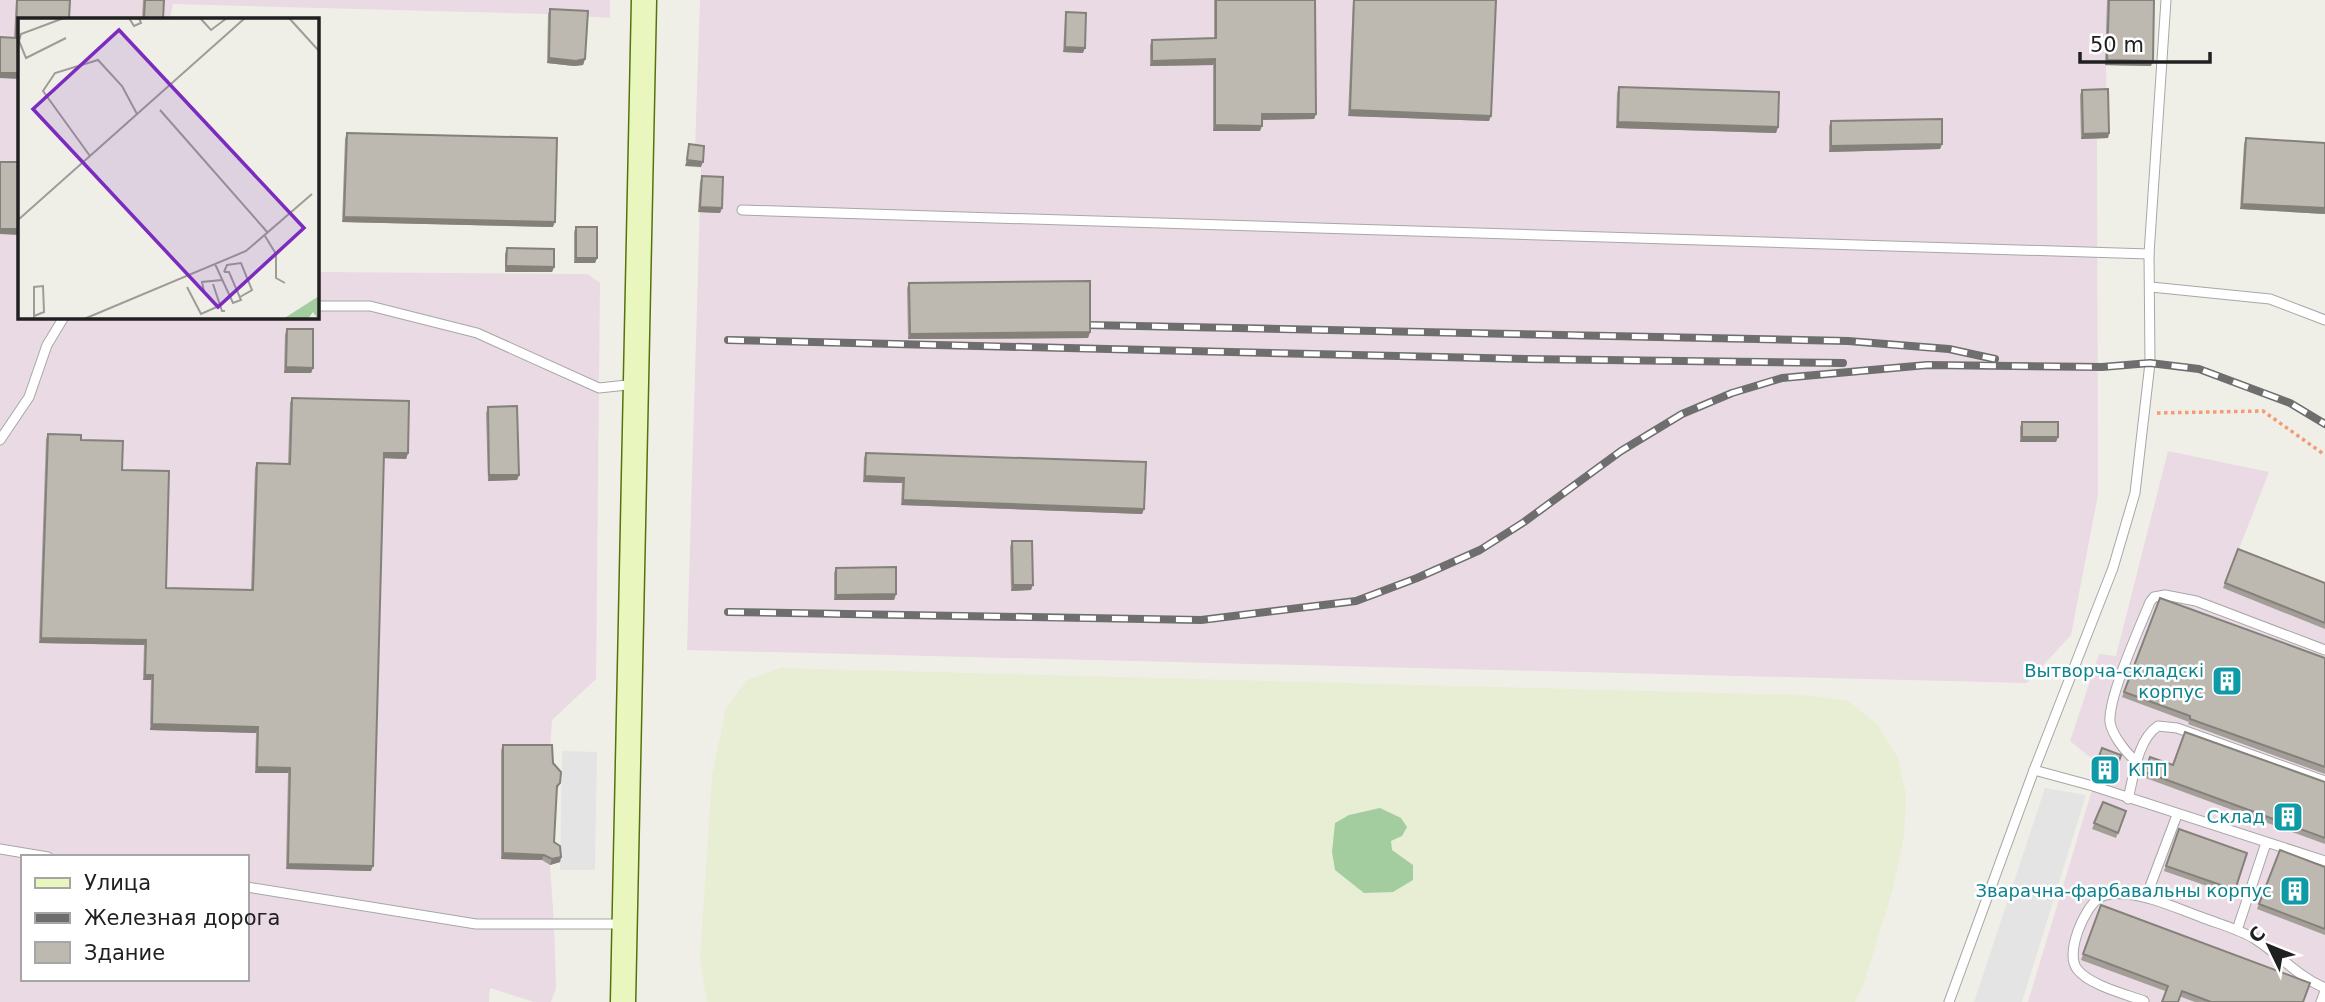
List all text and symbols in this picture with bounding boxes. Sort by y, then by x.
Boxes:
inset map [18,18,318,318]
scale bar [2080,21,2210,65]
text: 50 m [2090,33,2144,57]
place label: Вытворча-складскі корпус [2024,660,2204,702]
building icon: Вытворча-складскі корпус [2210,664,2244,698]
building icon: КПП [2088,753,2122,787]
place label: КПП [2128,759,2168,780]
building icon: Склад [2271,800,2305,834]
place label: Склад [2207,806,2265,827]
legend [21,855,248,981]
text: Улица [84,871,151,895]
building icon: Зварачна-фарбавальны корпус [2278,874,2312,908]
place label: Зварачна-фарбавальны корпус [1975,880,2272,901]
text: Железная дорога [84,906,280,930]
north arrow [2234,911,2304,981]
text: С [2244,922,2269,947]
text: Здание [84,941,165,965]

